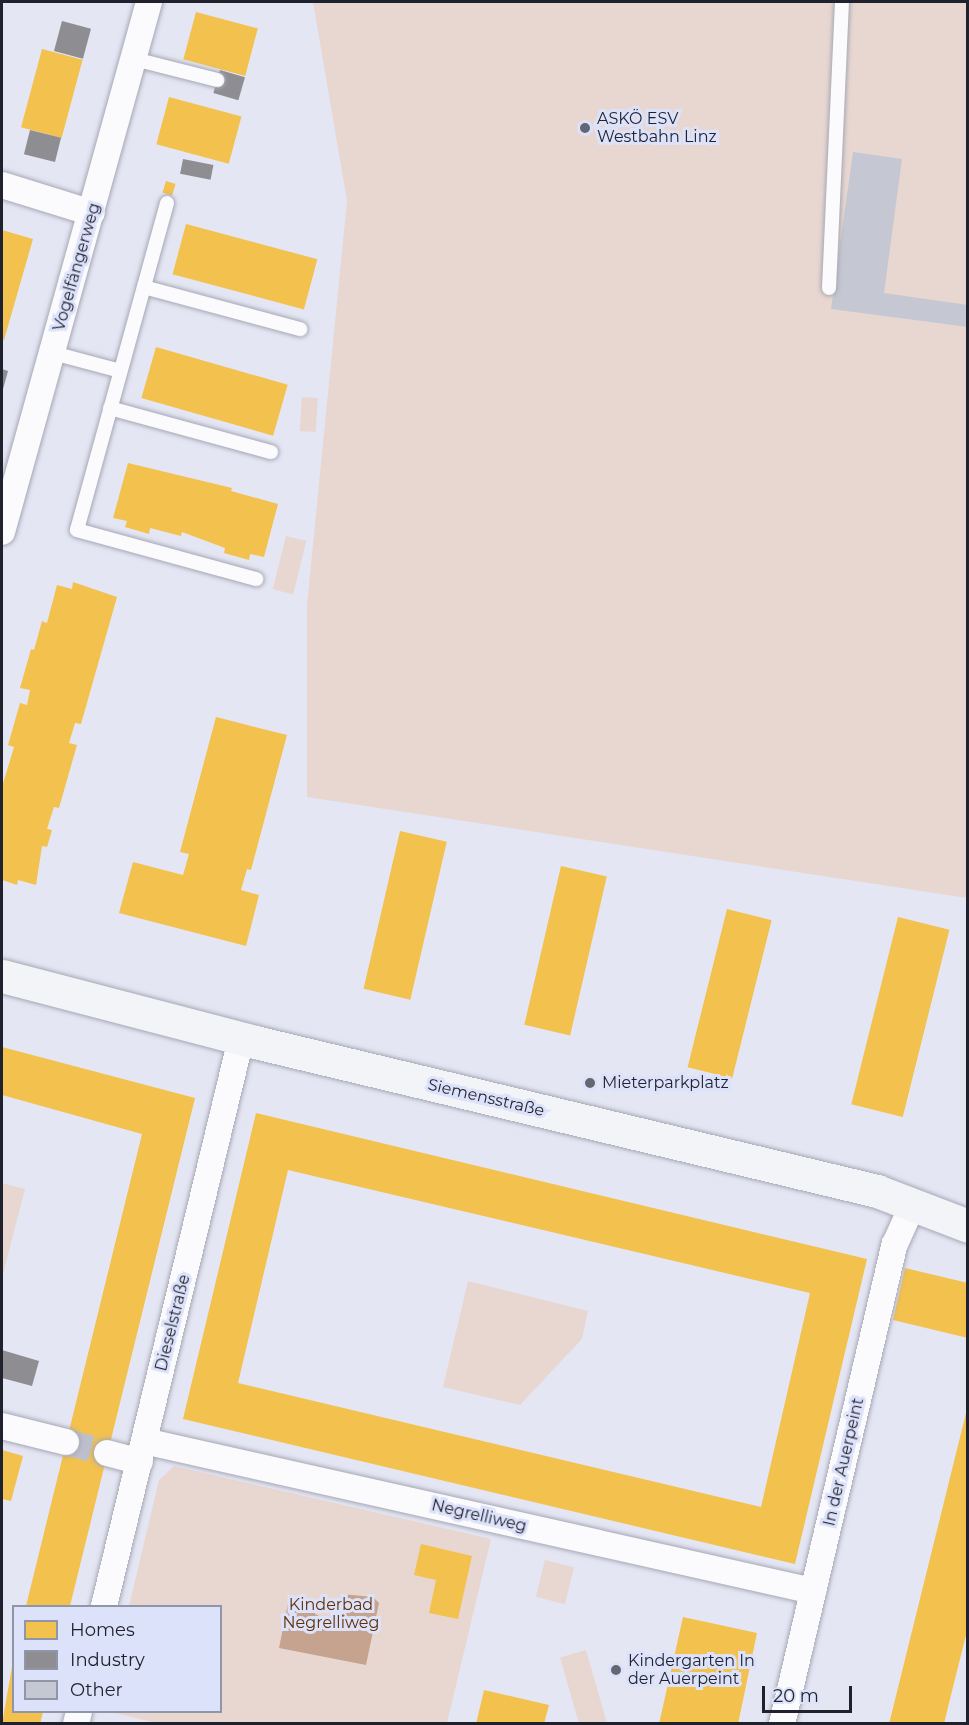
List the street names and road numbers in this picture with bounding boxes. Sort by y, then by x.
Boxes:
street label: Vogelfängerweg [50,201,104,333]
street label: Siemensstraße [426,1075,546,1121]
street label: Dieselstraße [152,1273,194,1373]
street label: In der Auerpeint [820,1396,868,1528]
street label: Negrelliweg [430,1496,528,1536]

